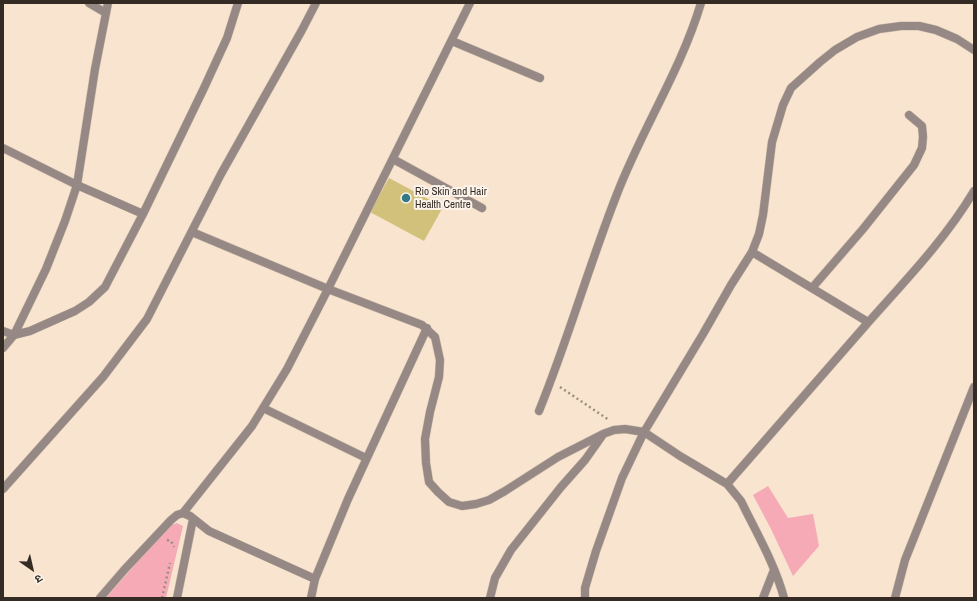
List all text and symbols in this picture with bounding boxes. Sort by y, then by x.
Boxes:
place label: Rio Skin and Hair Health Centre [415,185,487,211]
marker: Rio Skin and Hair Health Centre [400,192,412,204]
north arrow [12,549,52,589]
text: उ [32,571,45,587]

